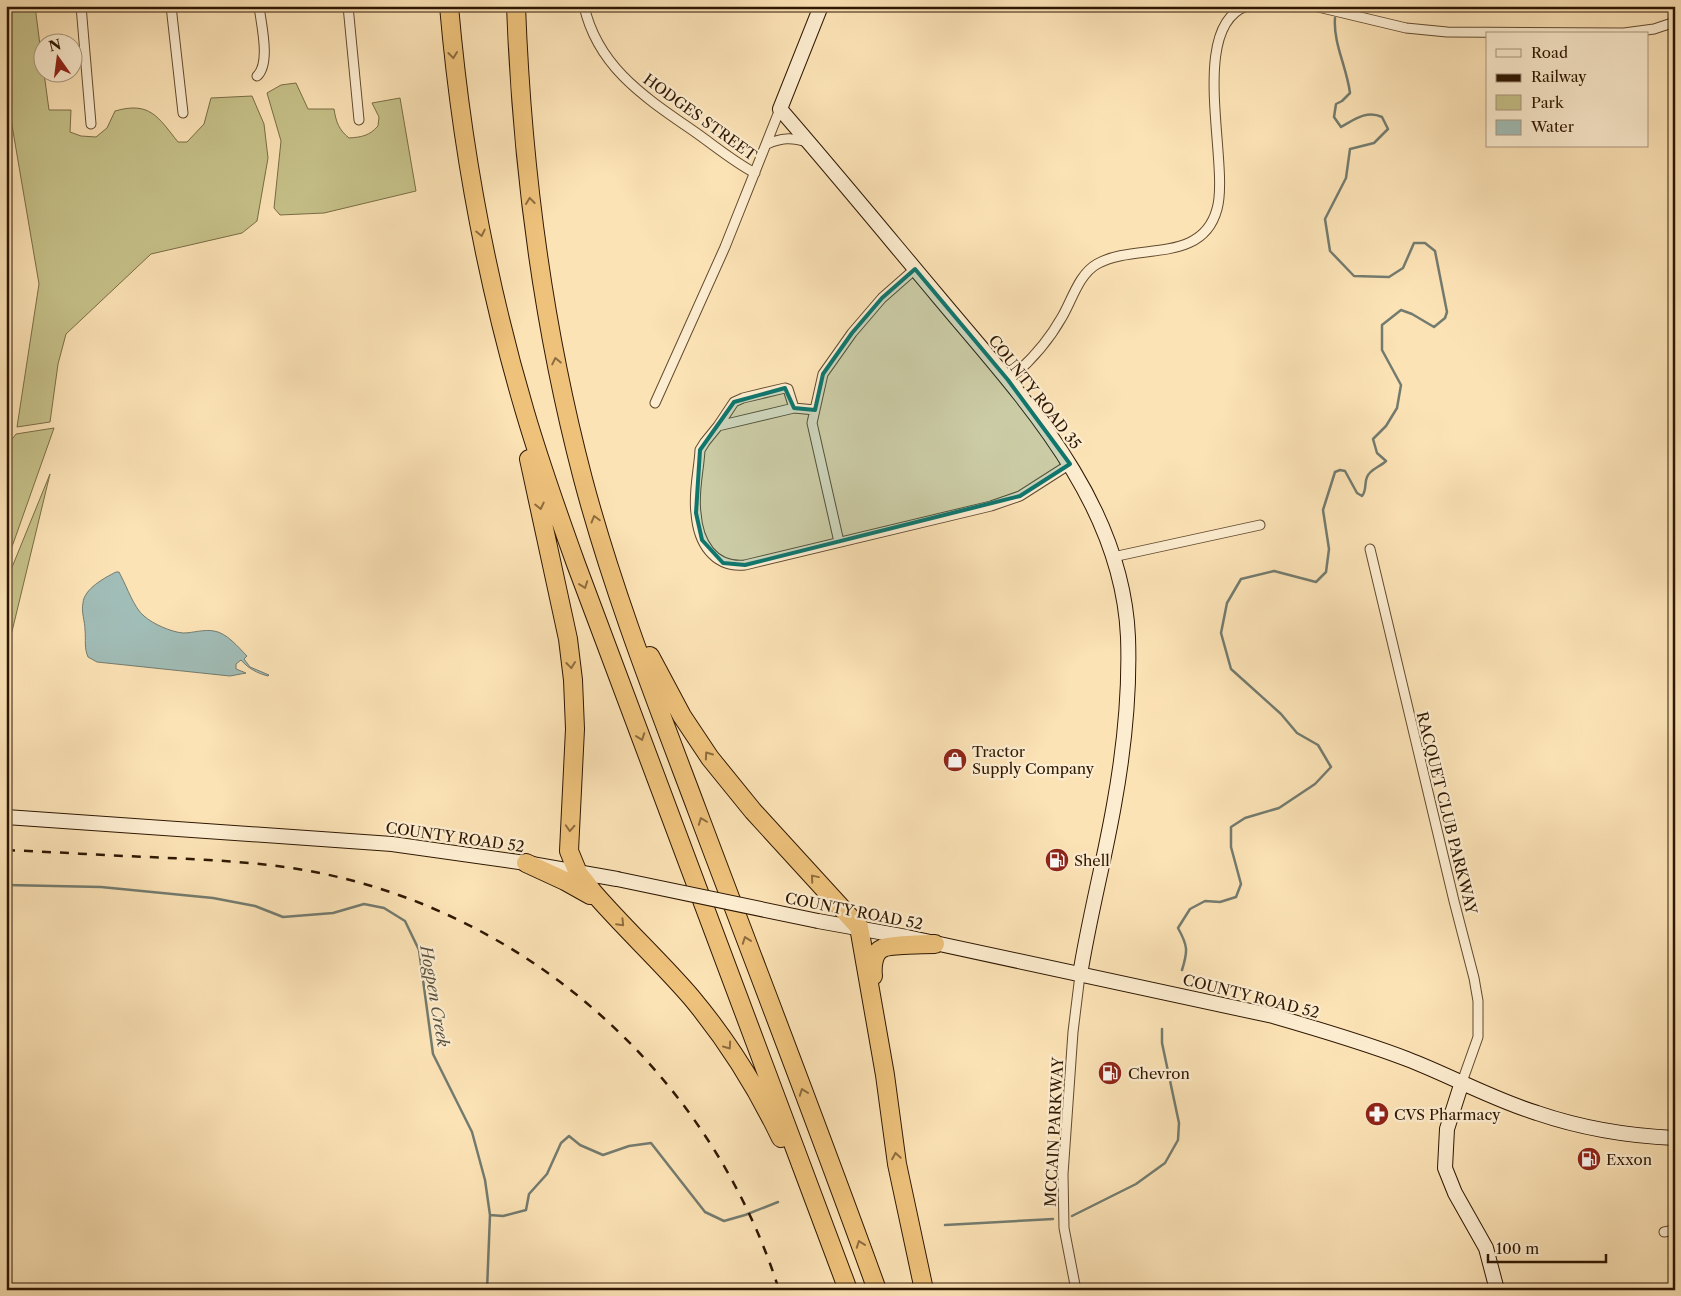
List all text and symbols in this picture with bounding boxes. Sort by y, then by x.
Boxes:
north arrow [32,32,82,82]
legend [1486,32,1648,148]
text: N [47,35,63,56]
text: Road [1531,43,1568,62]
one-way arrow [447,51,458,59]
text: Railway [1531,67,1587,86]
street label: HODGES STREET [640,69,761,165]
text: Park [1531,93,1565,112]
text: Water [1530,117,1575,136]
one-way arrow [525,197,536,205]
one-way arrow [475,228,485,237]
street label: COUNTY ROAD 35 [985,331,1085,453]
one-way arrow [551,357,562,366]
one-way arrow [534,502,545,511]
one-way arrow [590,515,601,524]
one-way arrow [578,580,588,588]
one-way arrow [565,662,576,670]
street label: RACQUET CLUB PARKWAY [1413,710,1482,917]
one-way arrow [635,732,645,741]
place label: Tractor Supply Company [972,742,1095,778]
shop icon: Tractor Supply Company [942,747,968,773]
one-way arrow [705,751,714,761]
one-way arrow [697,817,708,826]
street label: COUNTY ROAD 52 [384,818,526,856]
one-way arrow [565,824,576,832]
fuel station icon: Shell [1044,847,1070,873]
place label: Shell [1074,851,1110,870]
one-way arrow [810,875,819,884]
street label: COUNTY ROAD 52 [783,888,925,934]
one-way arrow [615,917,624,926]
one-way arrow [742,936,752,944]
water label: Hogpen Creek [416,942,454,1049]
street label: COUNTY ROAD 52 [1181,970,1321,1022]
one-way arrow [722,1040,731,1049]
street label: MCCAIN PARKWAY [1041,1056,1067,1207]
fuel station icon: Chevron [1097,1060,1123,1086]
place label: Chevron [1128,1064,1191,1083]
one-way arrow [799,1088,809,1097]
pharmacy icon: CVS Pharmacy [1364,1101,1390,1127]
place label: CVS Pharmacy [1394,1105,1501,1124]
fuel station icon: Exxon [1576,1146,1602,1172]
place label: Exxon [1606,1150,1653,1169]
one-way arrow [891,1151,902,1159]
scale bar [1488,1231,1606,1263]
text: 100 m [1496,1239,1539,1258]
one-way arrow [856,1240,866,1249]

